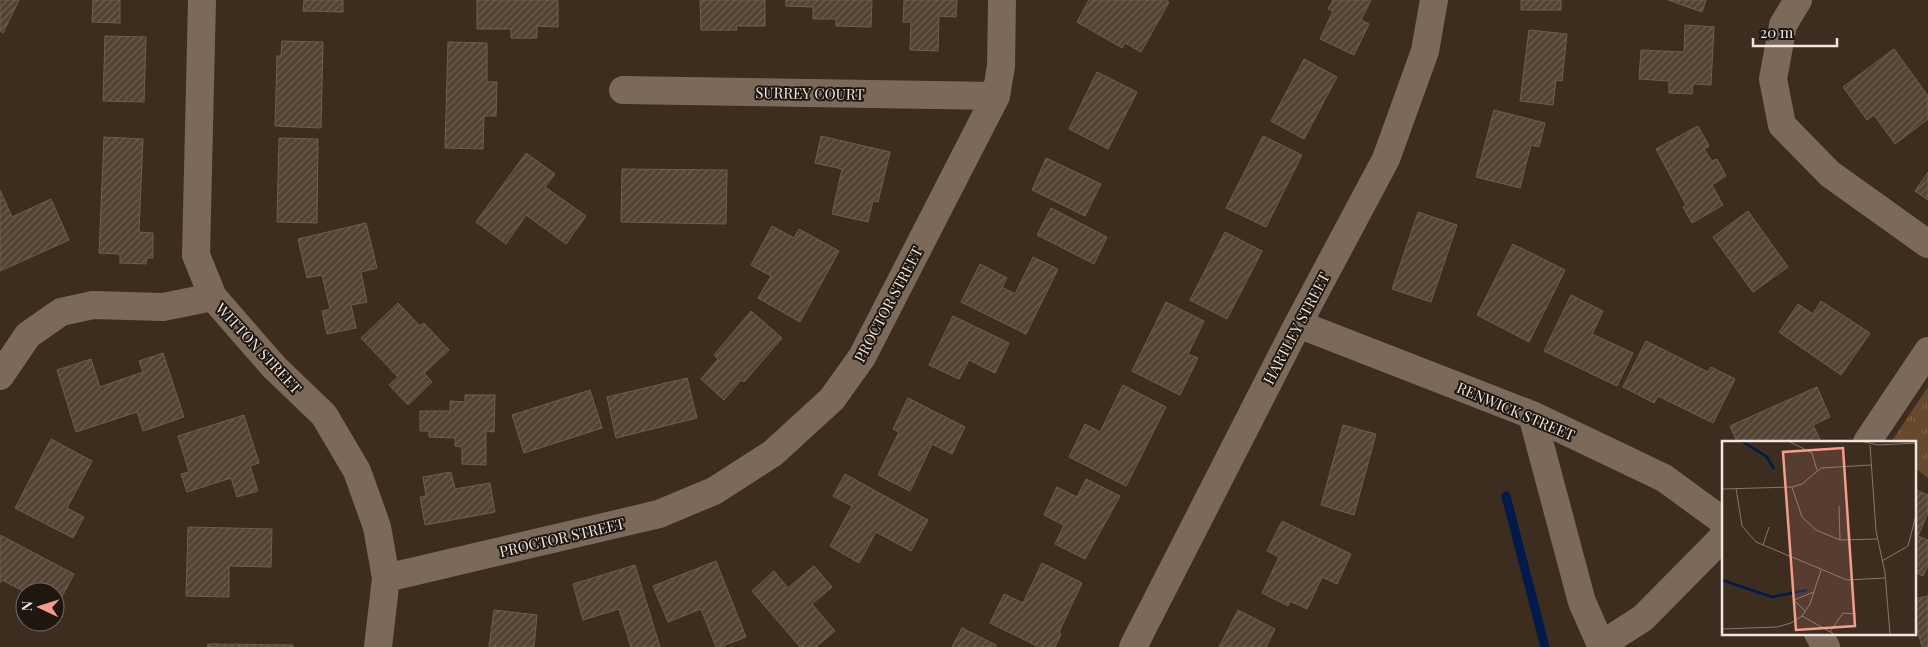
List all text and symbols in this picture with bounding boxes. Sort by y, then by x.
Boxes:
scale bar [1753,15,1837,47]
text: 20 m [1760,22,1794,42]
street label: SURREY COURT [755,82,865,104]
street label: PROCTOR STREET [849,243,927,365]
street label: HARTLEY STREET [1258,268,1334,388]
street label: WITTON STREET [211,298,306,398]
street label: RENWICK STREET [1454,377,1578,445]
inset map [1722,441,1916,634]
street label: PROCTOR STREET [497,513,627,561]
north arrow [15,582,65,632]
text: N [17,600,36,612]

